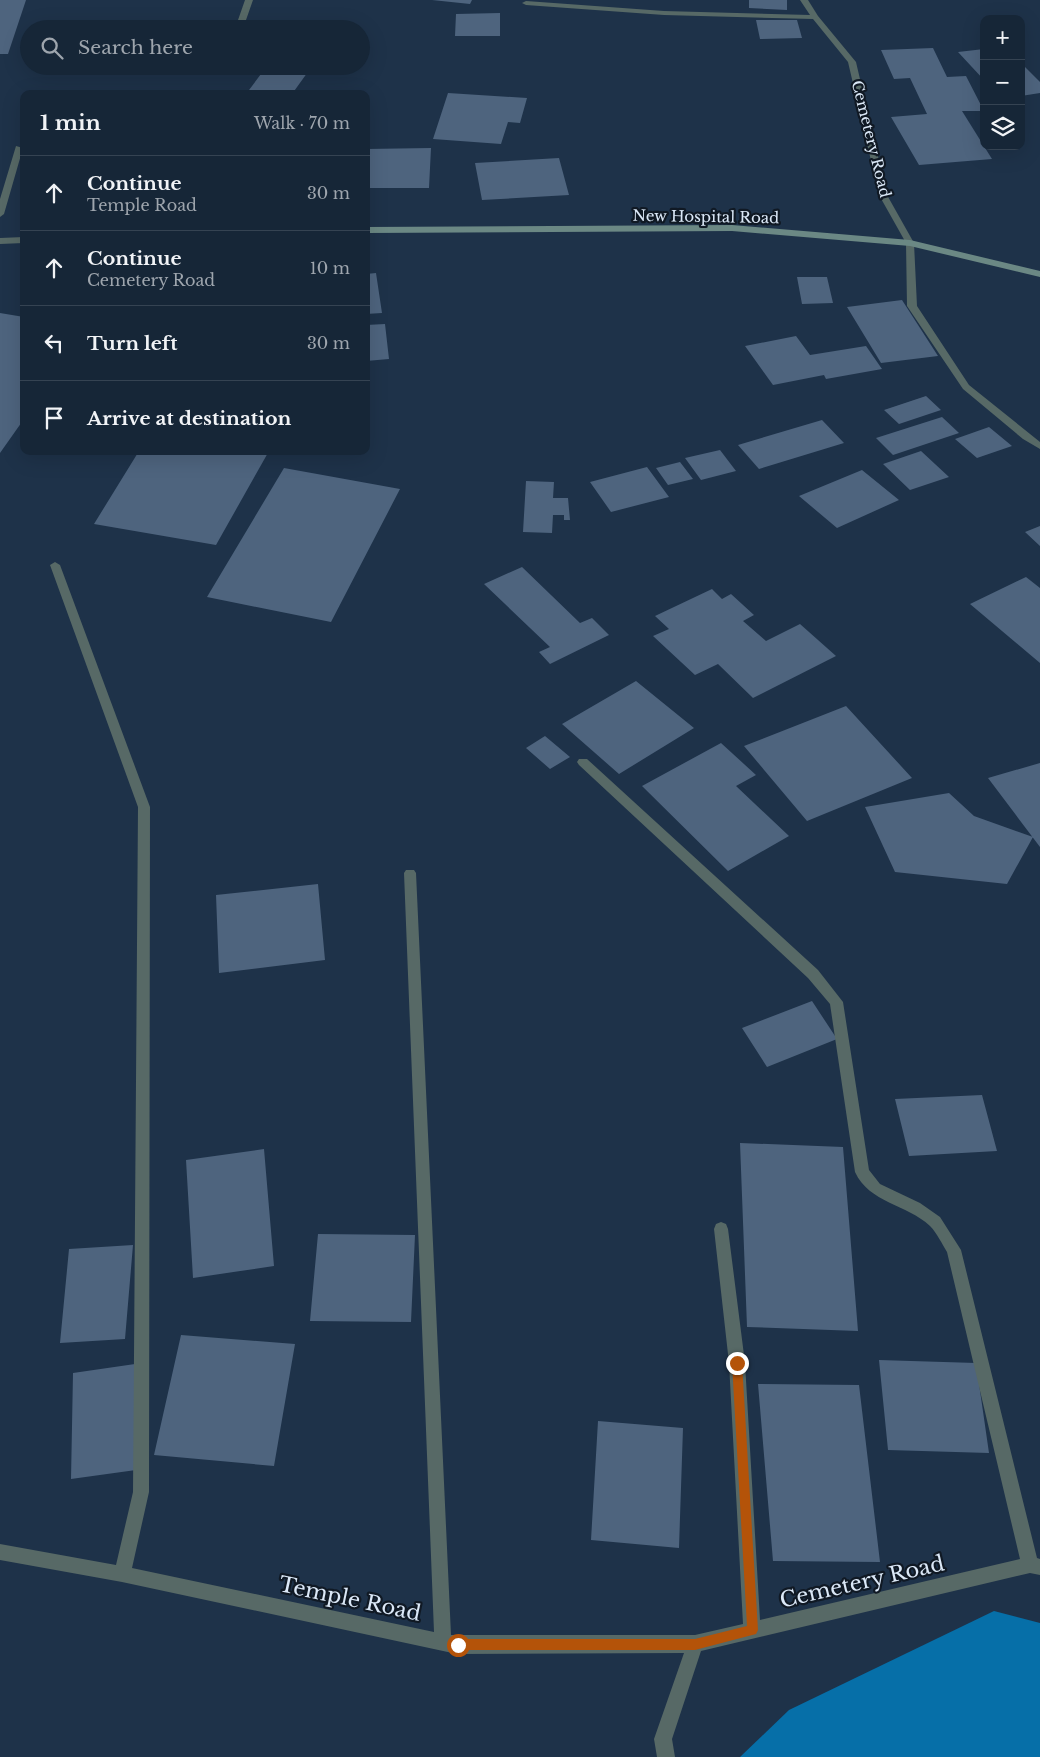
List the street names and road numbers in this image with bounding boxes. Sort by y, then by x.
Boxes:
street label: Cemetery Road [848,78,895,199]
street label: New Hospital Road [633,206,779,227]
street label: Cemetery Road [777,1550,947,1614]
street label: Temple Road [277,1571,423,1627]

